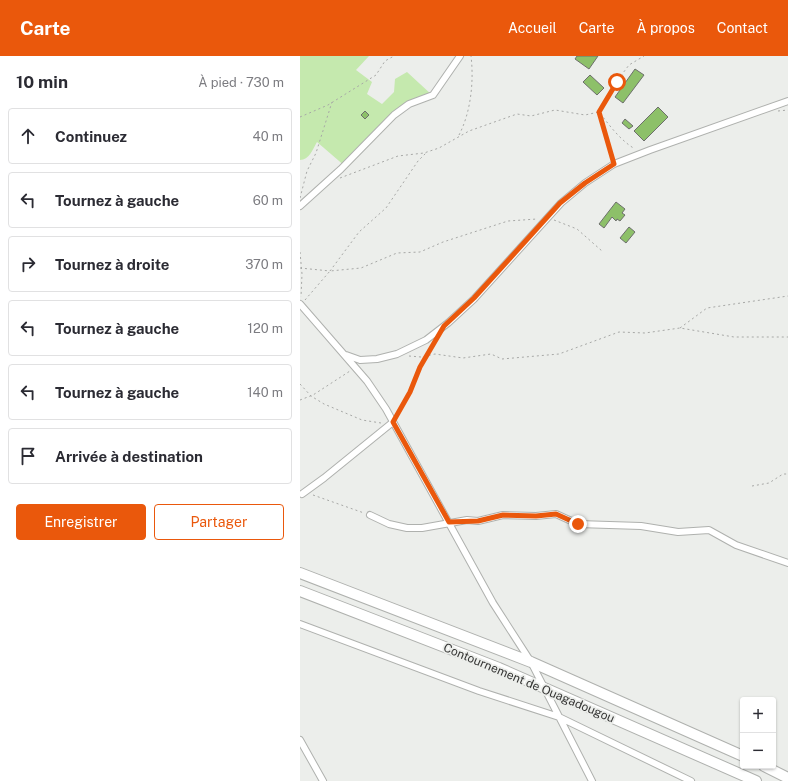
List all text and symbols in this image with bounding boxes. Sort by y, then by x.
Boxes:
text: Carte [20,17,70,39]
text: Accueil [508,20,557,36]
text: Carte [579,20,615,36]
text: À propos [637,20,695,36]
text: Contact [717,20,768,36]
text: 10 min [16,72,68,92]
route start [608,73,626,91]
text: À pied · 730 m [198,75,284,90]
icon: ahead [17,125,39,147]
text: Continuez [55,128,127,145]
text: 40 m [252,129,283,144]
icon: left [17,189,39,211]
text: Tournez à gauche [55,192,179,209]
text: 60 m [253,193,283,208]
icon: right [17,253,39,275]
text: Tournez à droite [55,256,169,273]
text: 370 m [245,257,283,272]
icon: left [17,317,39,339]
text: Tournez à gauche [55,320,179,337]
text: 120 m [248,321,283,336]
icon: left [17,381,39,403]
text: Tournez à gauche [55,384,179,401]
text: 140 m [247,385,283,400]
icon: arrive [17,445,39,467]
text: Arrivée à destination [55,448,203,465]
button: Enregistrer [16,504,146,540]
button: Partager [154,504,284,540]
route end [569,515,587,533]
street label: Contournement de Ouagadougou [441,640,617,726]
map controls [740,697,776,769]
button: + [740,697,776,733]
button: − [740,733,776,769]

